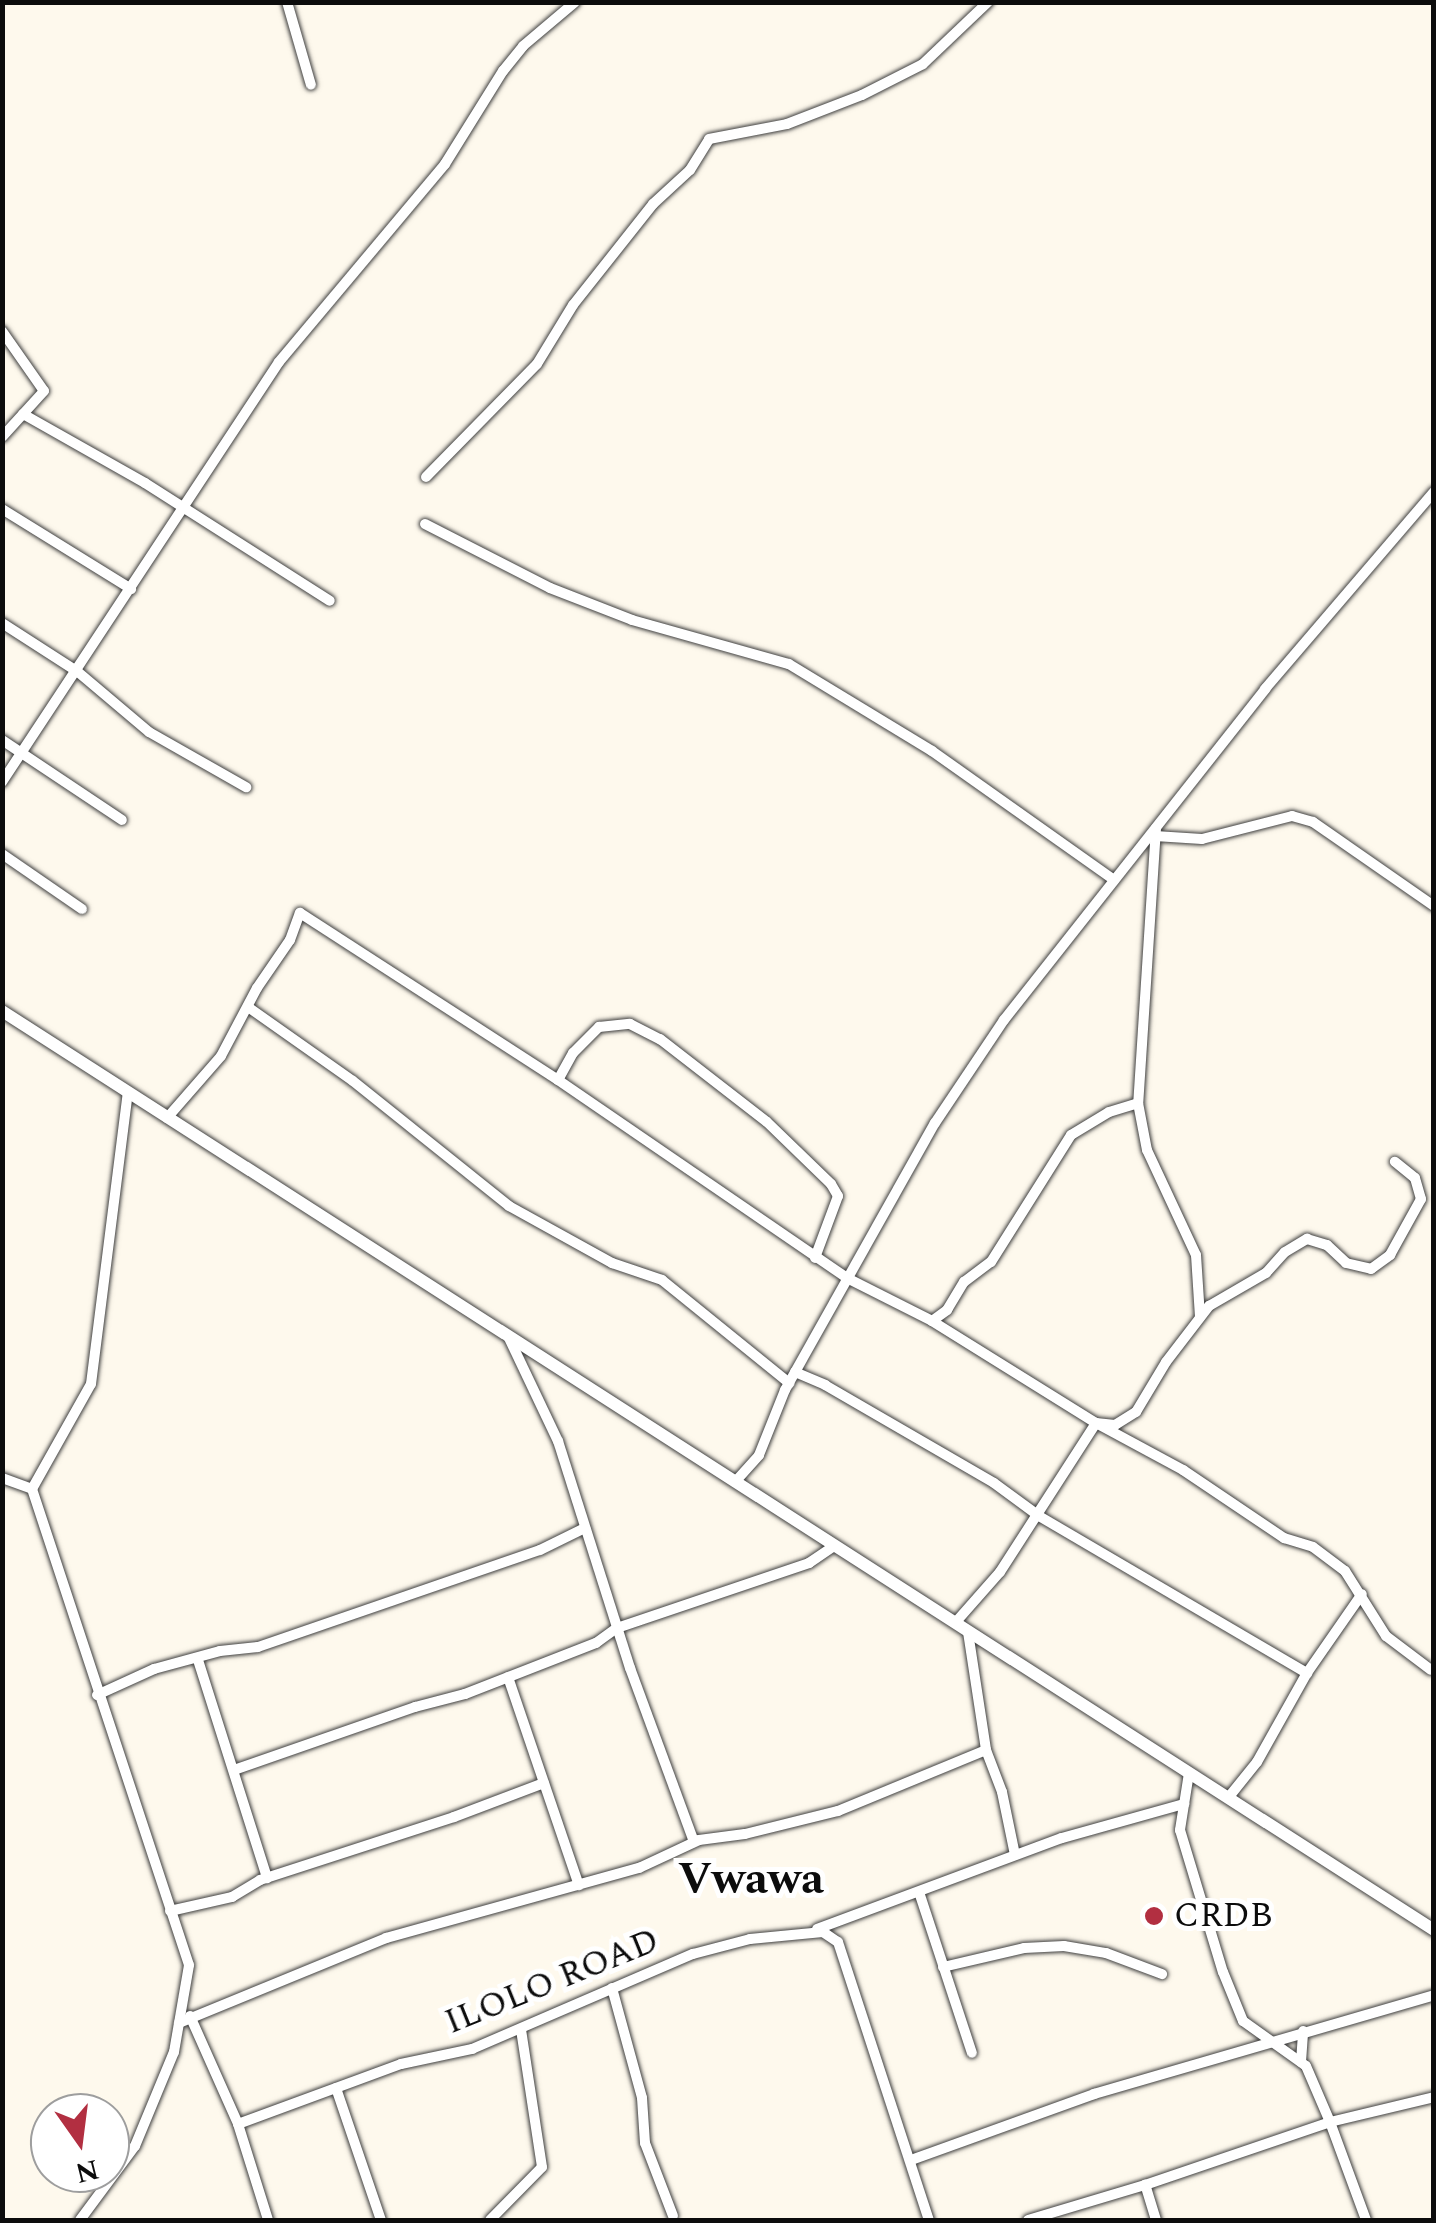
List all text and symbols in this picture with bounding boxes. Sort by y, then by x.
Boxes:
district label: Vwawa [678,1853,824,1907]
place label: CRDB [1174,1895,1273,1937]
marker: CRDB [1143,1905,1165,1927]
street label: ILOLO ROAD [439,1920,665,2044]
north arrow [30,2093,130,2193]
text: N [71,2147,103,2194]

